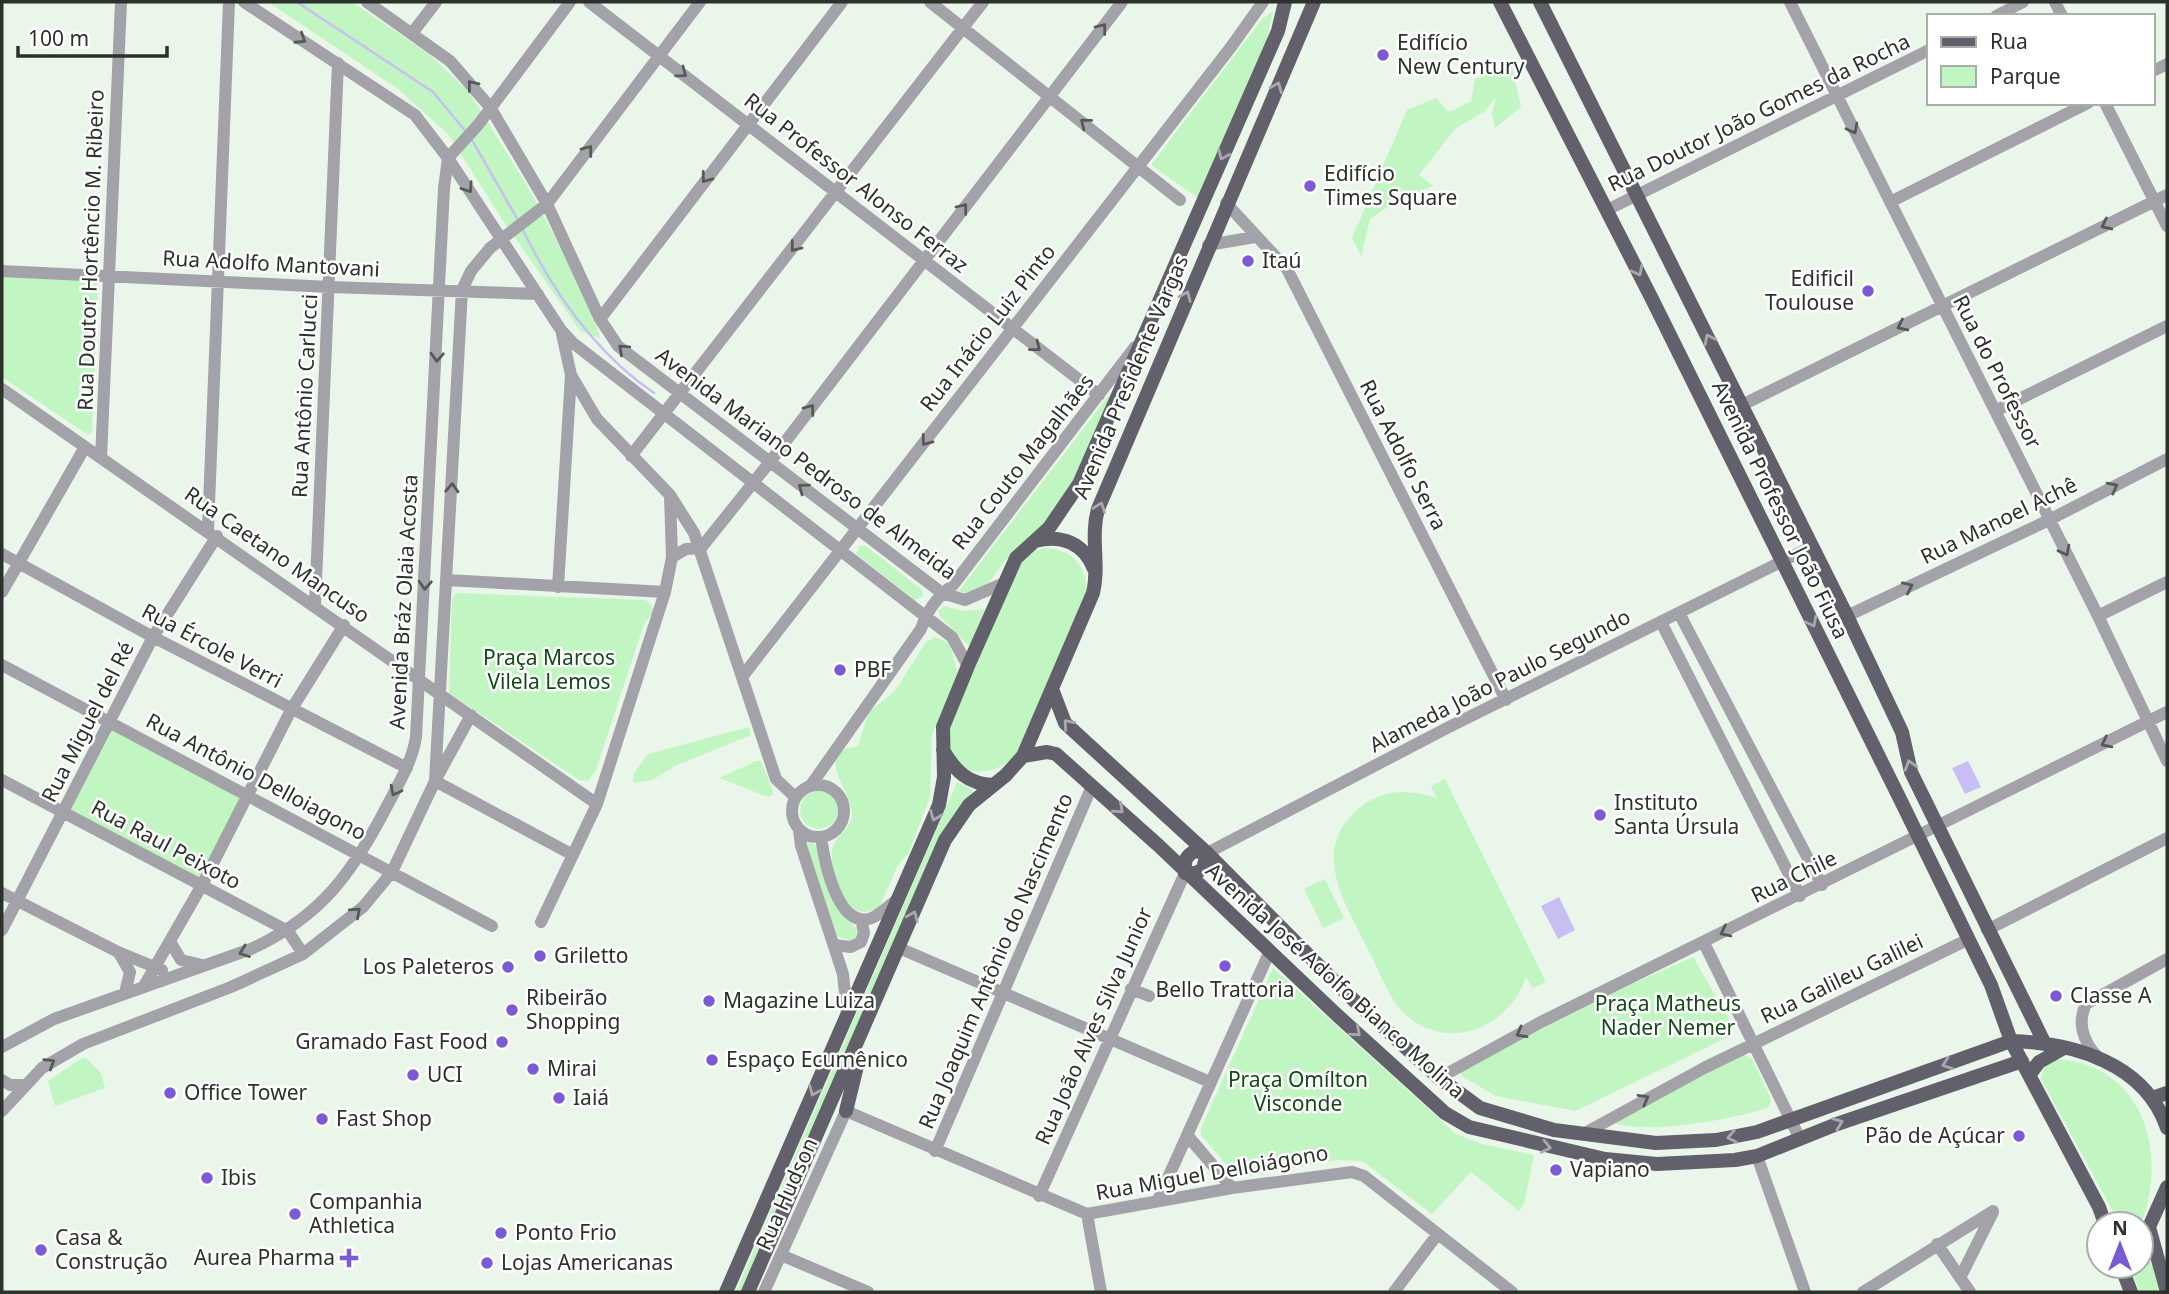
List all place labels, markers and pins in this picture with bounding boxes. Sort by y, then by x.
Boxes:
place label: Edifício New Century [1397,28,1525,80]
marker: Edifício New Century [1375,47,1391,63]
place label: Edifício Times Square [1324,159,1457,211]
marker: Edifício Times Square [1302,178,1318,194]
place label: Itaú [1262,246,1301,274]
marker: Itaú [1240,253,1256,269]
place label: Edificil Toulouse [1765,264,1854,316]
marker: Edificil Toulouse [1860,283,1876,299]
place label: PBF [854,655,891,683]
marker: PBF [832,662,848,678]
place label: Instituto Santa Úrsula [1614,788,1739,840]
marker: Instituto Santa Úrsula [1592,807,1608,823]
place label: Griletto [554,941,629,969]
marker: Griletto [532,948,548,964]
place label: Los Paleteros [363,952,494,980]
marker: Bello Trattoria [1217,958,1233,974]
marker: Los Paleteros [500,959,516,975]
place label: Bello Trattoria [1156,975,1294,1003]
place label: Classe A [2070,981,2152,1009]
place label: Ribeirão Shopping [526,983,620,1035]
place label: Magazine Luiza [723,986,875,1014]
marker: Classe A [2048,988,2064,1004]
marker: Magazine Luiza [701,993,717,1009]
marker: Ribeirão Shopping [504,1002,520,1018]
place label: Gramado Fast Food [295,1027,488,1055]
marker: Gramado Fast Food [494,1034,510,1050]
place label: Espaço Ecumênico [726,1045,908,1073]
marker: Espaço Ecumênico [704,1052,720,1068]
place label: Mirai [547,1054,597,1082]
place label: UCI [427,1060,463,1088]
marker: Mirai [525,1061,541,1077]
marker: UCI [405,1067,421,1083]
place label: Office Tower [184,1078,307,1106]
place label: Iaiá [573,1083,609,1111]
marker: Office Tower [162,1085,178,1101]
marker: Iaiá [551,1090,567,1106]
place label: Fast Shop [336,1104,432,1132]
marker: Fast Shop [314,1111,330,1127]
place label: Pão de Açúcar [1865,1121,2005,1149]
marker: Pão de Açúcar [2011,1128,2027,1144]
place label: Vapiano [1570,1155,1650,1183]
marker: Vapiano [1548,1162,1564,1178]
place label: Ibis [221,1163,257,1191]
marker: Ibis [199,1170,215,1186]
place label: Companhia Athletica [309,1187,422,1239]
marker: Companhia Athletica [287,1206,303,1222]
place label: Ponto Frio [515,1218,617,1246]
place label: Casa & Construção [55,1223,168,1275]
marker: Ponto Frio [493,1225,509,1241]
marker: Casa & Construção [33,1242,49,1258]
place label: Aurea Pharma [194,1243,335,1271]
place label: Lojas Americanas [501,1248,673,1276]
marker: Aurea Pharma [341,1250,357,1266]
marker: Lojas Americanas [479,1255,495,1271]

